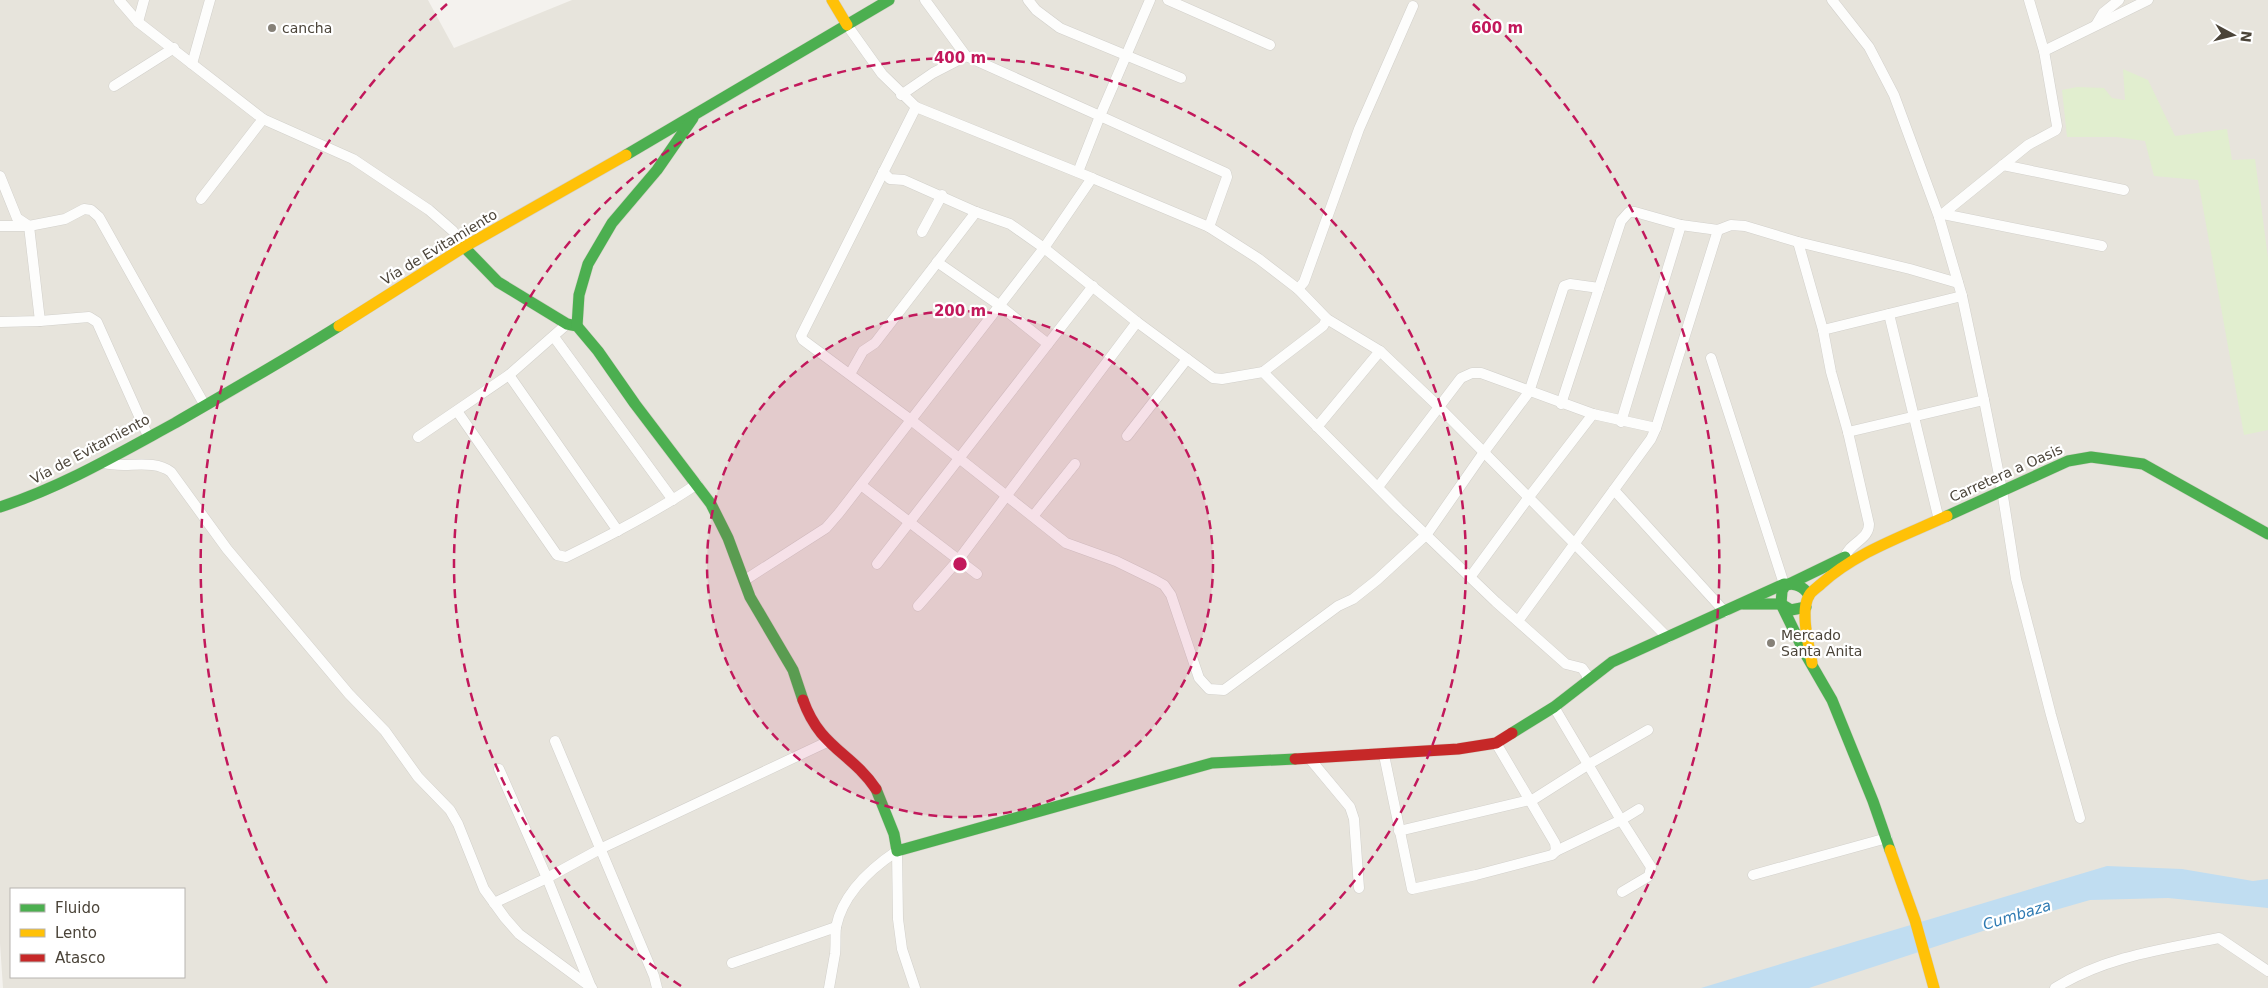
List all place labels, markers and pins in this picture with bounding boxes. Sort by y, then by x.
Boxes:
place label: cancha [282,20,332,36]
marker: cancha [266,22,278,34]
centre of rings [951,555,969,573]
place label: Mercado Santa Anita [1781,627,1862,659]
marker: Mercado Santa Anita [1765,637,1777,649]

